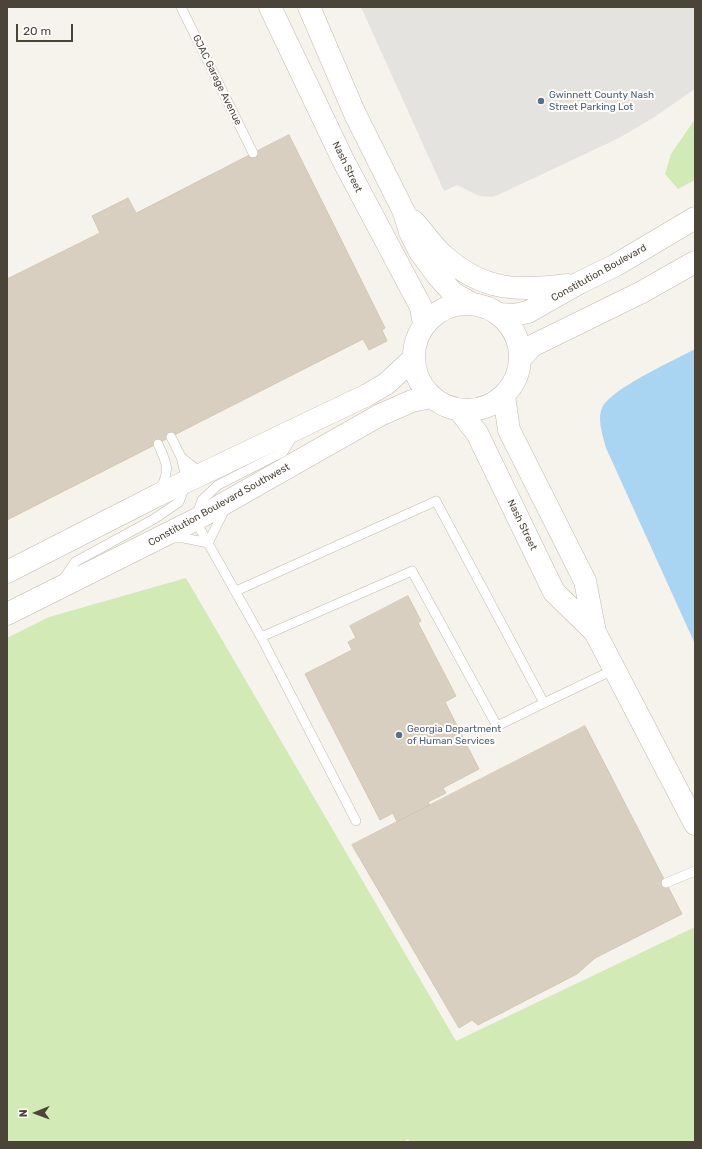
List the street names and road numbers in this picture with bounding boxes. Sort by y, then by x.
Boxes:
street label: GJAC Garage Avenue [190,33,244,127]
street label: Nash Street [330,140,364,194]
street label: Constitution Boulevard [549,242,649,304]
street label: Constitution Boulevard Southwest [146,461,292,549]
street label: Nash Street [505,498,539,552]

